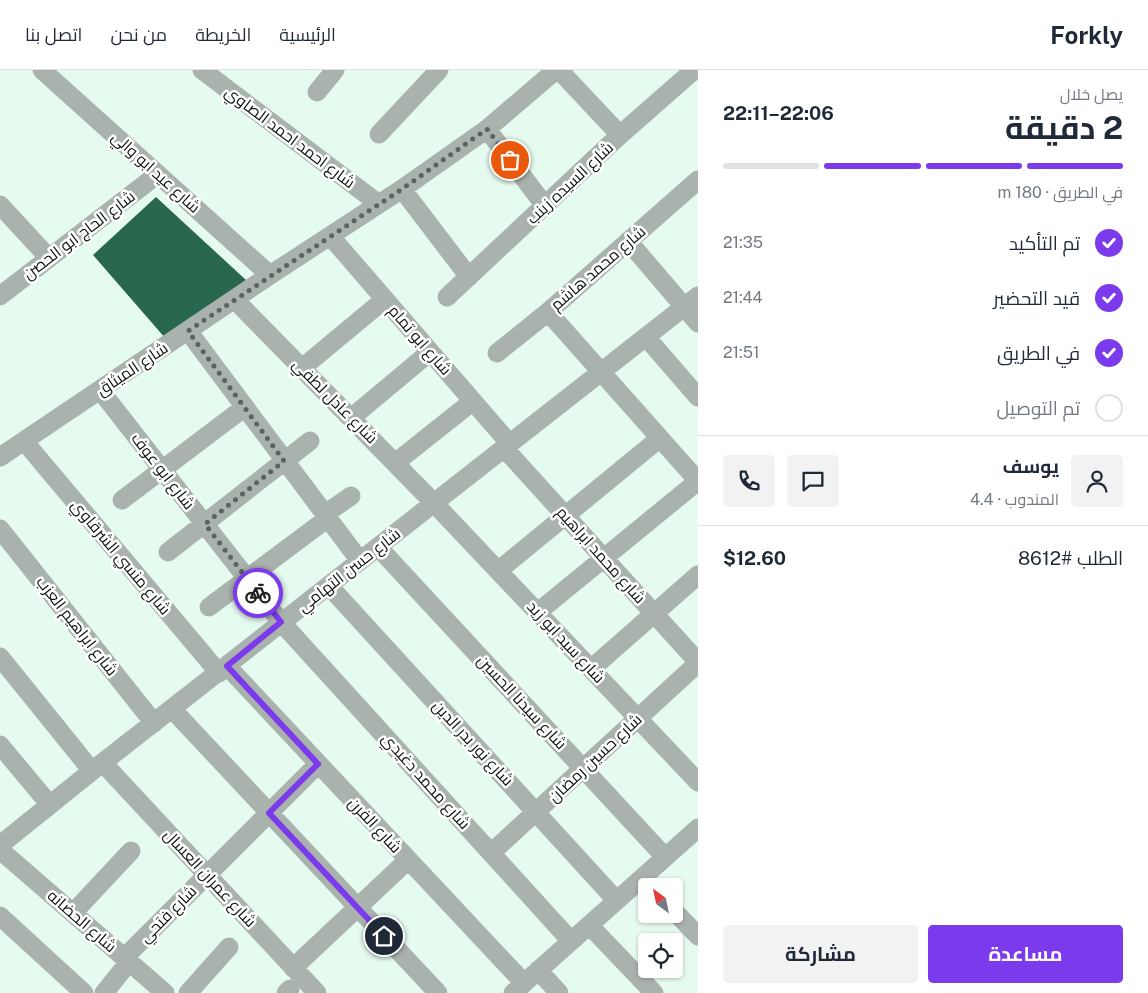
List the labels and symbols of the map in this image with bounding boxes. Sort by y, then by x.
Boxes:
street label: شارع احمد احمد الصاوي [219,82,359,195]
street label: شارع عيد ابو والي [105,127,204,220]
street label: شارع السيده زينب [523,138,619,229]
pin [489,139,531,181]
street label: شارع الحاج ابو الحصن [19,187,140,285]
street label: شارع محمد هاشم [547,222,651,316]
street label: شارع ابو تمام [383,301,456,380]
street label: شارع الميثاق [93,338,173,402]
street label: شارع عادل لطفي [286,355,381,450]
street label: شارع ابو عوف [126,429,199,514]
street label: شارع منسي الشرقاوي [64,496,175,621]
street label: شارع محمد ابراهيم [551,503,649,609]
street label: شارع حسن التهامي [294,524,407,619]
courier [233,568,283,618]
street label: شارع ابراهيم العزب [31,573,122,681]
street label: شارع سيد ابو زيد [522,597,609,688]
street label: شارع سيدنا الحسين [472,651,571,755]
street label: شارع نور بدر الدين [427,696,518,791]
street label: شارع حسين رمضان [544,710,647,808]
street label: شارع محمد دغيدي [375,729,474,836]
street label: شارع الفرن [343,793,406,858]
street label: شارع عمران العسال [158,825,260,932]
north arrow [638,878,682,922]
street label: شارع فتحي [135,881,203,949]
street label: شارع الحضانه [42,886,120,958]
pin [363,915,405,957]

